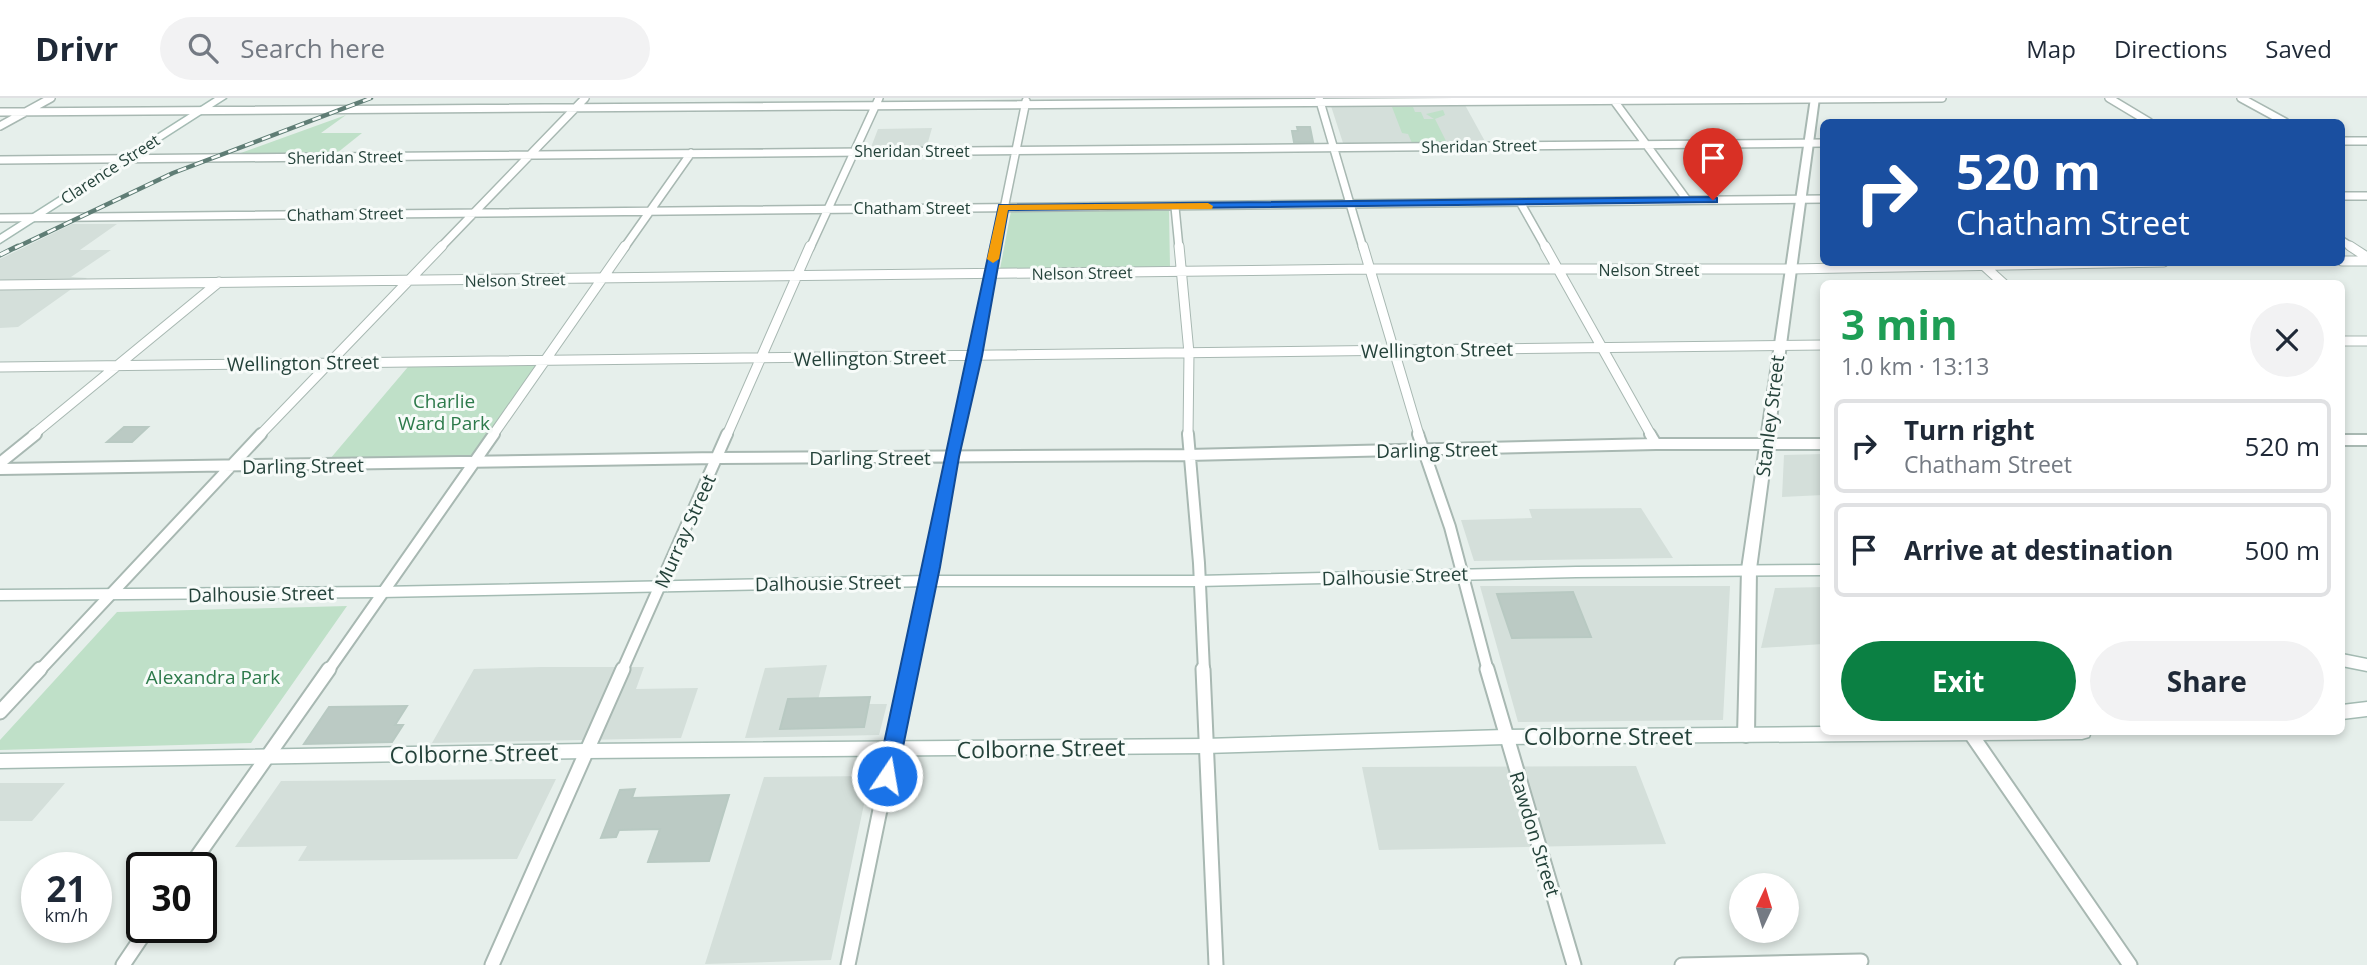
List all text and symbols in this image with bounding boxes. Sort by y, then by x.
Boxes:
search box [160,17,650,80]
text: Drivr [35,26,118,71]
icon: search [184,29,222,67]
text: Search here [240,30,385,66]
text: Map [2026,32,2076,65]
text: Directions [2114,32,2227,65]
text: Saved [2265,32,2332,65]
pin [1683,128,1743,200]
street label: Clarence Street [56,129,164,209]
street label: Sheridan Street [1421,134,1537,158]
text: 520 m [1956,138,2101,204]
icon: arrive [1694,139,1732,177]
street label: Sheridan Street [854,140,970,162]
street label: Sheridan Street [287,145,403,169]
icon: right [1841,147,1932,238]
street label: Chatham Street [854,197,971,219]
text: Chatham Street [1956,201,2190,244]
street label: Chatham Street [286,202,404,226]
street label: Nelson Street [1599,259,1700,281]
street label: Nelson Street [1031,261,1133,285]
street label: Nelson Street [464,268,566,292]
text: 3 min [1841,295,1958,352]
button: close [2250,303,2324,377]
street label: Wellington Street [1361,336,1514,364]
street label: Wellington Street [794,344,947,372]
street label: Wellington Street [227,349,380,377]
text: 1.0 km · 13:13 [1841,350,1989,382]
street label: Stanley Street [1750,353,1790,478]
park label: Charlie Ward Park [398,388,490,436]
text: Turn right [1904,412,2035,448]
icon: right [1845,427,1883,465]
text: 520 m [2245,428,2320,464]
street label: Darling Street [1376,436,1498,464]
street label: Darling Street [809,445,931,471]
text: Chatham Street [1904,448,2072,480]
street label: Darling Street [242,452,364,480]
street label: Murray Street [648,470,722,592]
icon: arrive [1845,531,1883,569]
text: Arrive at destination [1904,532,2173,568]
text: 500 m [2245,532,2320,568]
street label: Dalhousie Street [1321,560,1469,592]
street label: Dalhousie Street [755,569,902,597]
street label: Dalhousie Street [188,580,335,608]
button: Exit [1841,641,2076,721]
button: Share [2090,641,2324,721]
park label: Alexandra Park [146,664,280,690]
street label: Colborne Street [1524,720,1692,752]
street label: Colborne Street [956,731,1126,765]
street label: Colborne Street [389,736,559,770]
position arrow [850,739,924,813]
street label: Rawdon Street [1504,768,1566,900]
speed limit sign: 30 [126,852,217,943]
text: 21 [46,865,87,912]
north arrow [1729,873,1799,943]
map controls [1729,873,1799,943]
text: km/h [45,903,88,927]

